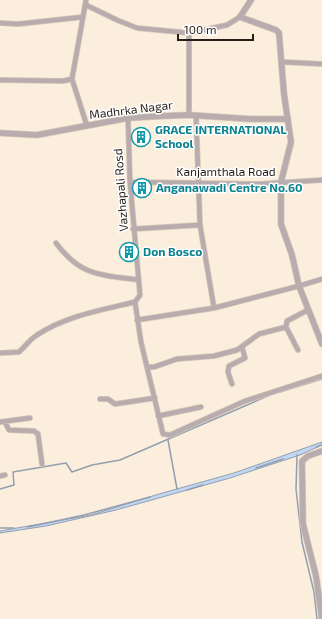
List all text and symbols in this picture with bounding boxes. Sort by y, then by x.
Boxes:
scale bar [178,16,253,42]
text: 100 m [184,22,216,36]
street label: Madhrka Nagar [88,97,174,121]
place label: GRACE INTERNATIONAL School [155,122,287,150]
building icon: GRACE INTERNATIONAL School [130,126,152,148]
street label: Vazhapali Rosd [110,148,130,232]
street label: Kanjamthala Road [176,164,276,179]
building icon: Anganawadi Centre No.60 [131,177,153,199]
place label: Anganawadi Centre No.60 [156,180,303,194]
building icon: Don Bosco [118,241,140,263]
place label: Don Bosco [143,244,202,258]

